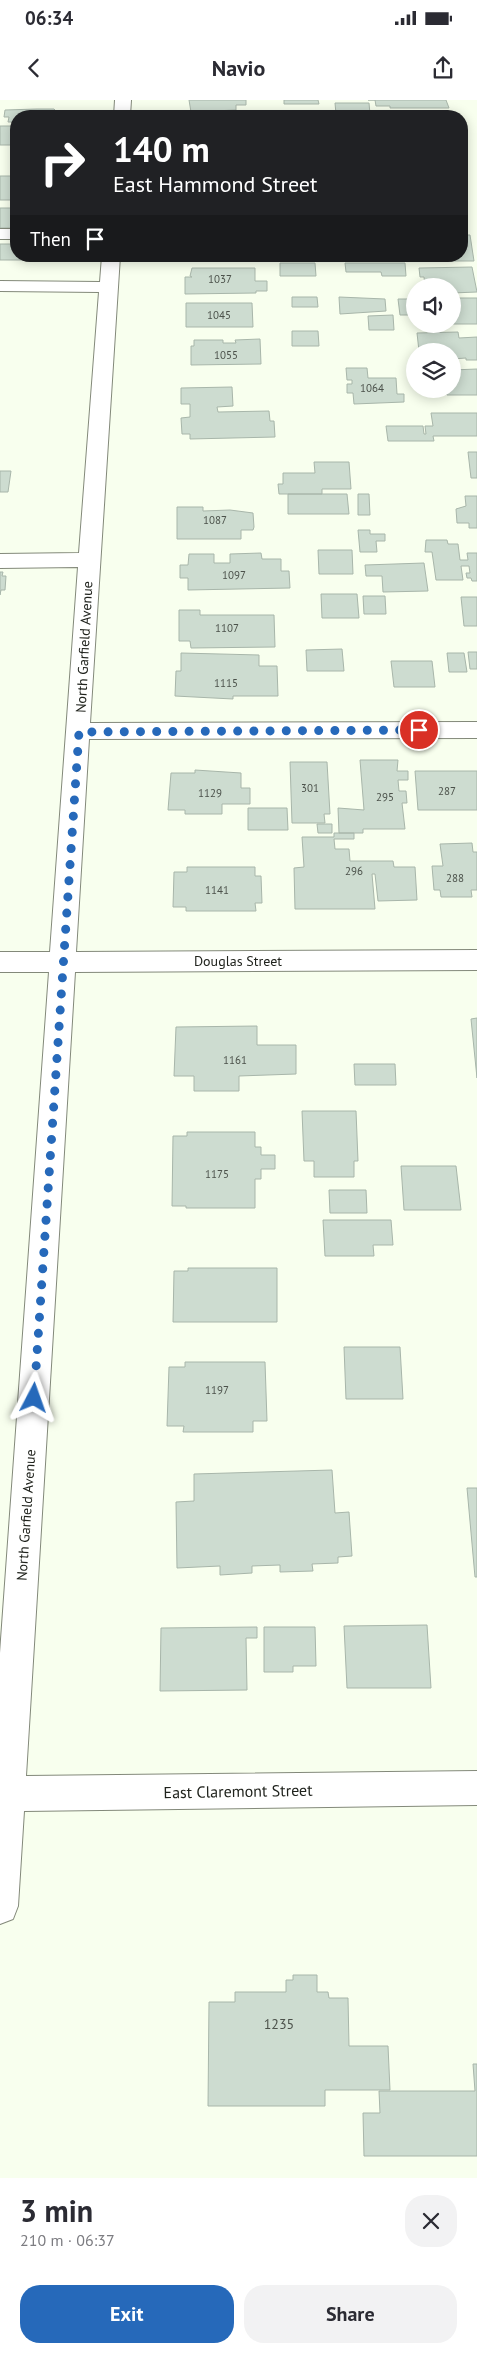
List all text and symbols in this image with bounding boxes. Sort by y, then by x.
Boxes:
text: 06:34 [25,6,73,30]
icon: back [20,54,48,82]
text: Navio [212,54,265,82]
icon: share [429,54,457,82]
text: 140 m [113,126,210,172]
icon: right [30,130,95,195]
text: East Hammond Street [113,170,317,198]
icon: arrive [81,225,109,253]
text: Then [30,227,71,251]
house number: 1037 [208,272,232,286]
map controls [406,278,461,398]
button: sound [406,278,461,333]
house number: 1045 [207,308,231,322]
button: layers [406,343,461,398]
house number: 1055 [214,348,238,362]
house number: 1064 [360,381,384,395]
house number: 1087 [203,513,227,527]
house number: 1097 [222,568,246,582]
street label: North Garfield Avenue [72,581,96,713]
house number: 1107 [215,621,239,635]
house number: 1115 [214,676,238,690]
pin [398,709,440,751]
icon: arrive [405,716,433,744]
house number: 301 [301,781,319,795]
house number: 287 [438,784,456,798]
house number: 1129 [198,786,222,800]
house number: 295 [376,790,394,804]
house number: 296 [345,864,363,878]
house number: 288 [446,871,464,885]
house number: 1141 [205,883,229,897]
street label: Douglas Street [194,952,282,970]
house number: 1161 [223,1053,247,1067]
house number: 1175 [205,1167,229,1181]
position arrow [7,1371,59,1423]
house number: 1197 [205,1383,229,1397]
street label: North Garfield Avenue [12,1449,40,1581]
street label: East Claremont Street [163,1780,313,1802]
house number: 1235 [264,2015,294,2033]
text: 3 min [20,2191,93,2230]
button: close [405,2195,457,2247]
text: 210 m · 06:37 [20,2230,115,2250]
button: Exit [20,2285,234,2343]
button: Share [244,2285,457,2343]

